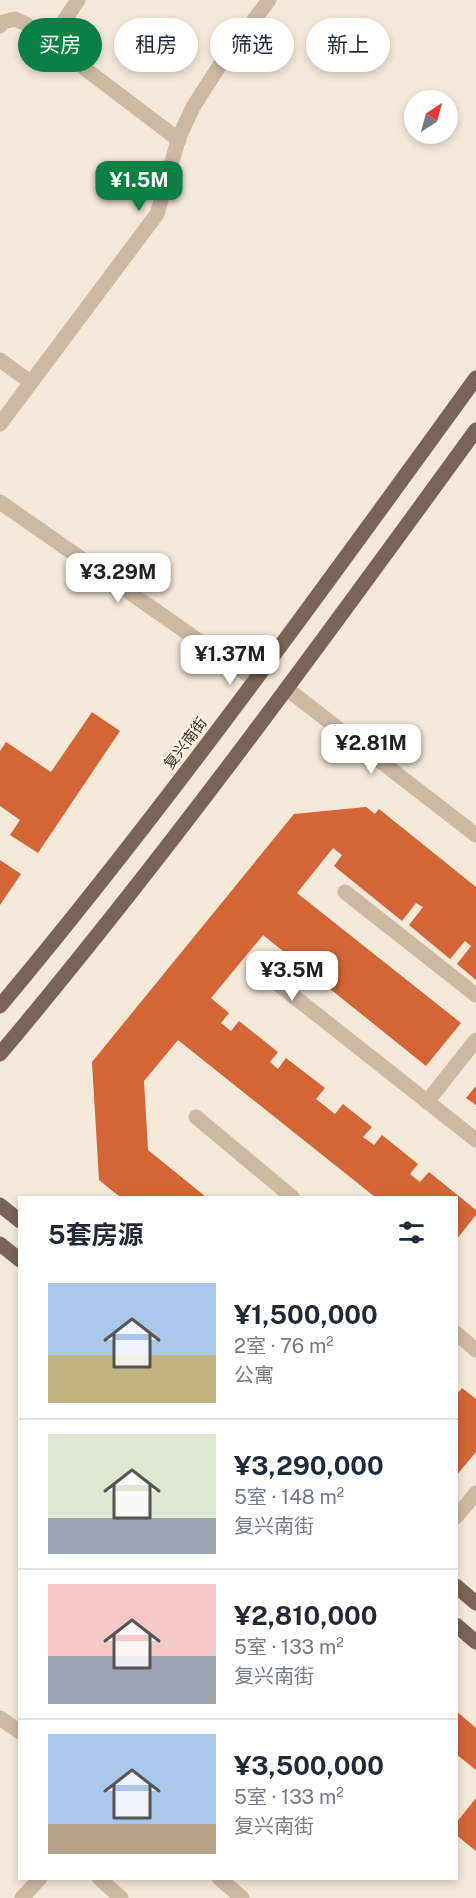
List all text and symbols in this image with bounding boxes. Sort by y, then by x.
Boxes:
chip: 买房 [18,18,102,72]
chip: 租房 [114,18,198,72]
chip: 筛选 [210,18,294,72]
chip: 新上 [306,18,390,72]
north arrow [404,90,458,144]
map controls [404,90,458,144]
pin: ¥1.5M [97,161,181,212]
text: ¥1.5M [110,168,168,192]
pin: ¥3.29M [69,553,167,604]
text: ¥3.29M [80,560,156,584]
pin: ¥1.37M [181,635,279,686]
text: ¥1.37M [195,642,265,666]
street label: 复兴南街 [160,714,210,772]
pin: ¥2.81M [322,724,420,775]
text: ¥2.81M [335,731,407,755]
pin: ¥3.5M [250,951,334,1002]
text: ¥3.5M [260,958,324,982]
icon: filters [395,1216,428,1249]
text: 5套房源 [48,1219,144,1250]
text: ¥1,500,000 [234,1299,378,1330]
icon: home [96,1307,168,1379]
text: 2室 · 76 m² [234,1334,334,1358]
text: 公寓 [234,1363,274,1387]
text: ¥3,290,000 [234,1450,384,1481]
icon: home [96,1458,168,1530]
text: 5室 · 148 m² [234,1485,344,1509]
text: 复兴南街 [234,1514,314,1538]
text: ¥2,810,000 [234,1600,378,1631]
icon: home [96,1608,168,1680]
text: 5室 · 133 m² [234,1635,344,1659]
text: 复兴南街 [234,1664,314,1688]
text: ¥3,500,000 [234,1750,384,1781]
icon: home [96,1758,168,1830]
text: 5室 · 133 m² [234,1785,344,1809]
text: 复兴南街 [234,1814,314,1838]

